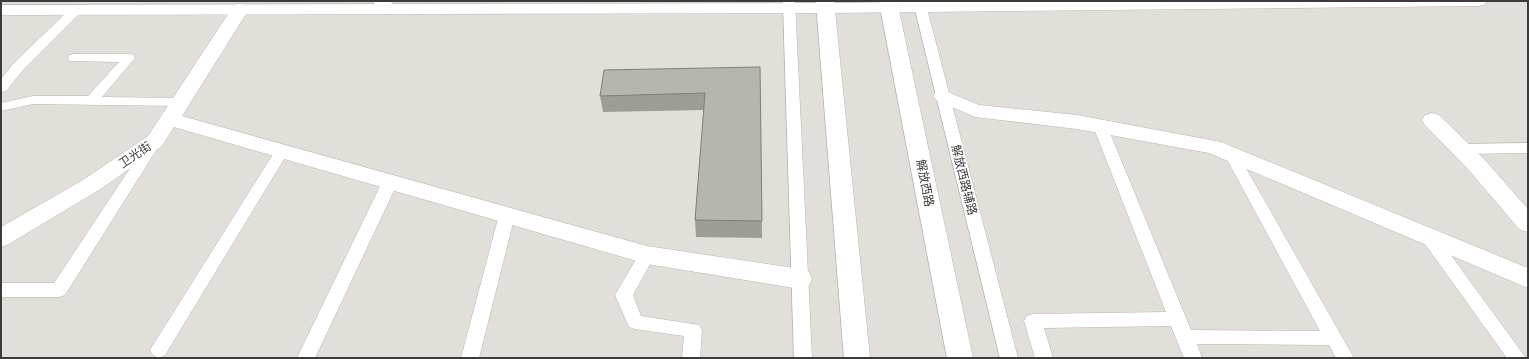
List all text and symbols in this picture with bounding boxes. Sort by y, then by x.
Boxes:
street label: 卫光街 [116,139,154,171]
street label: 解放西路辅路 [948,143,980,217]
street label: 解放西路 [914,158,936,208]

